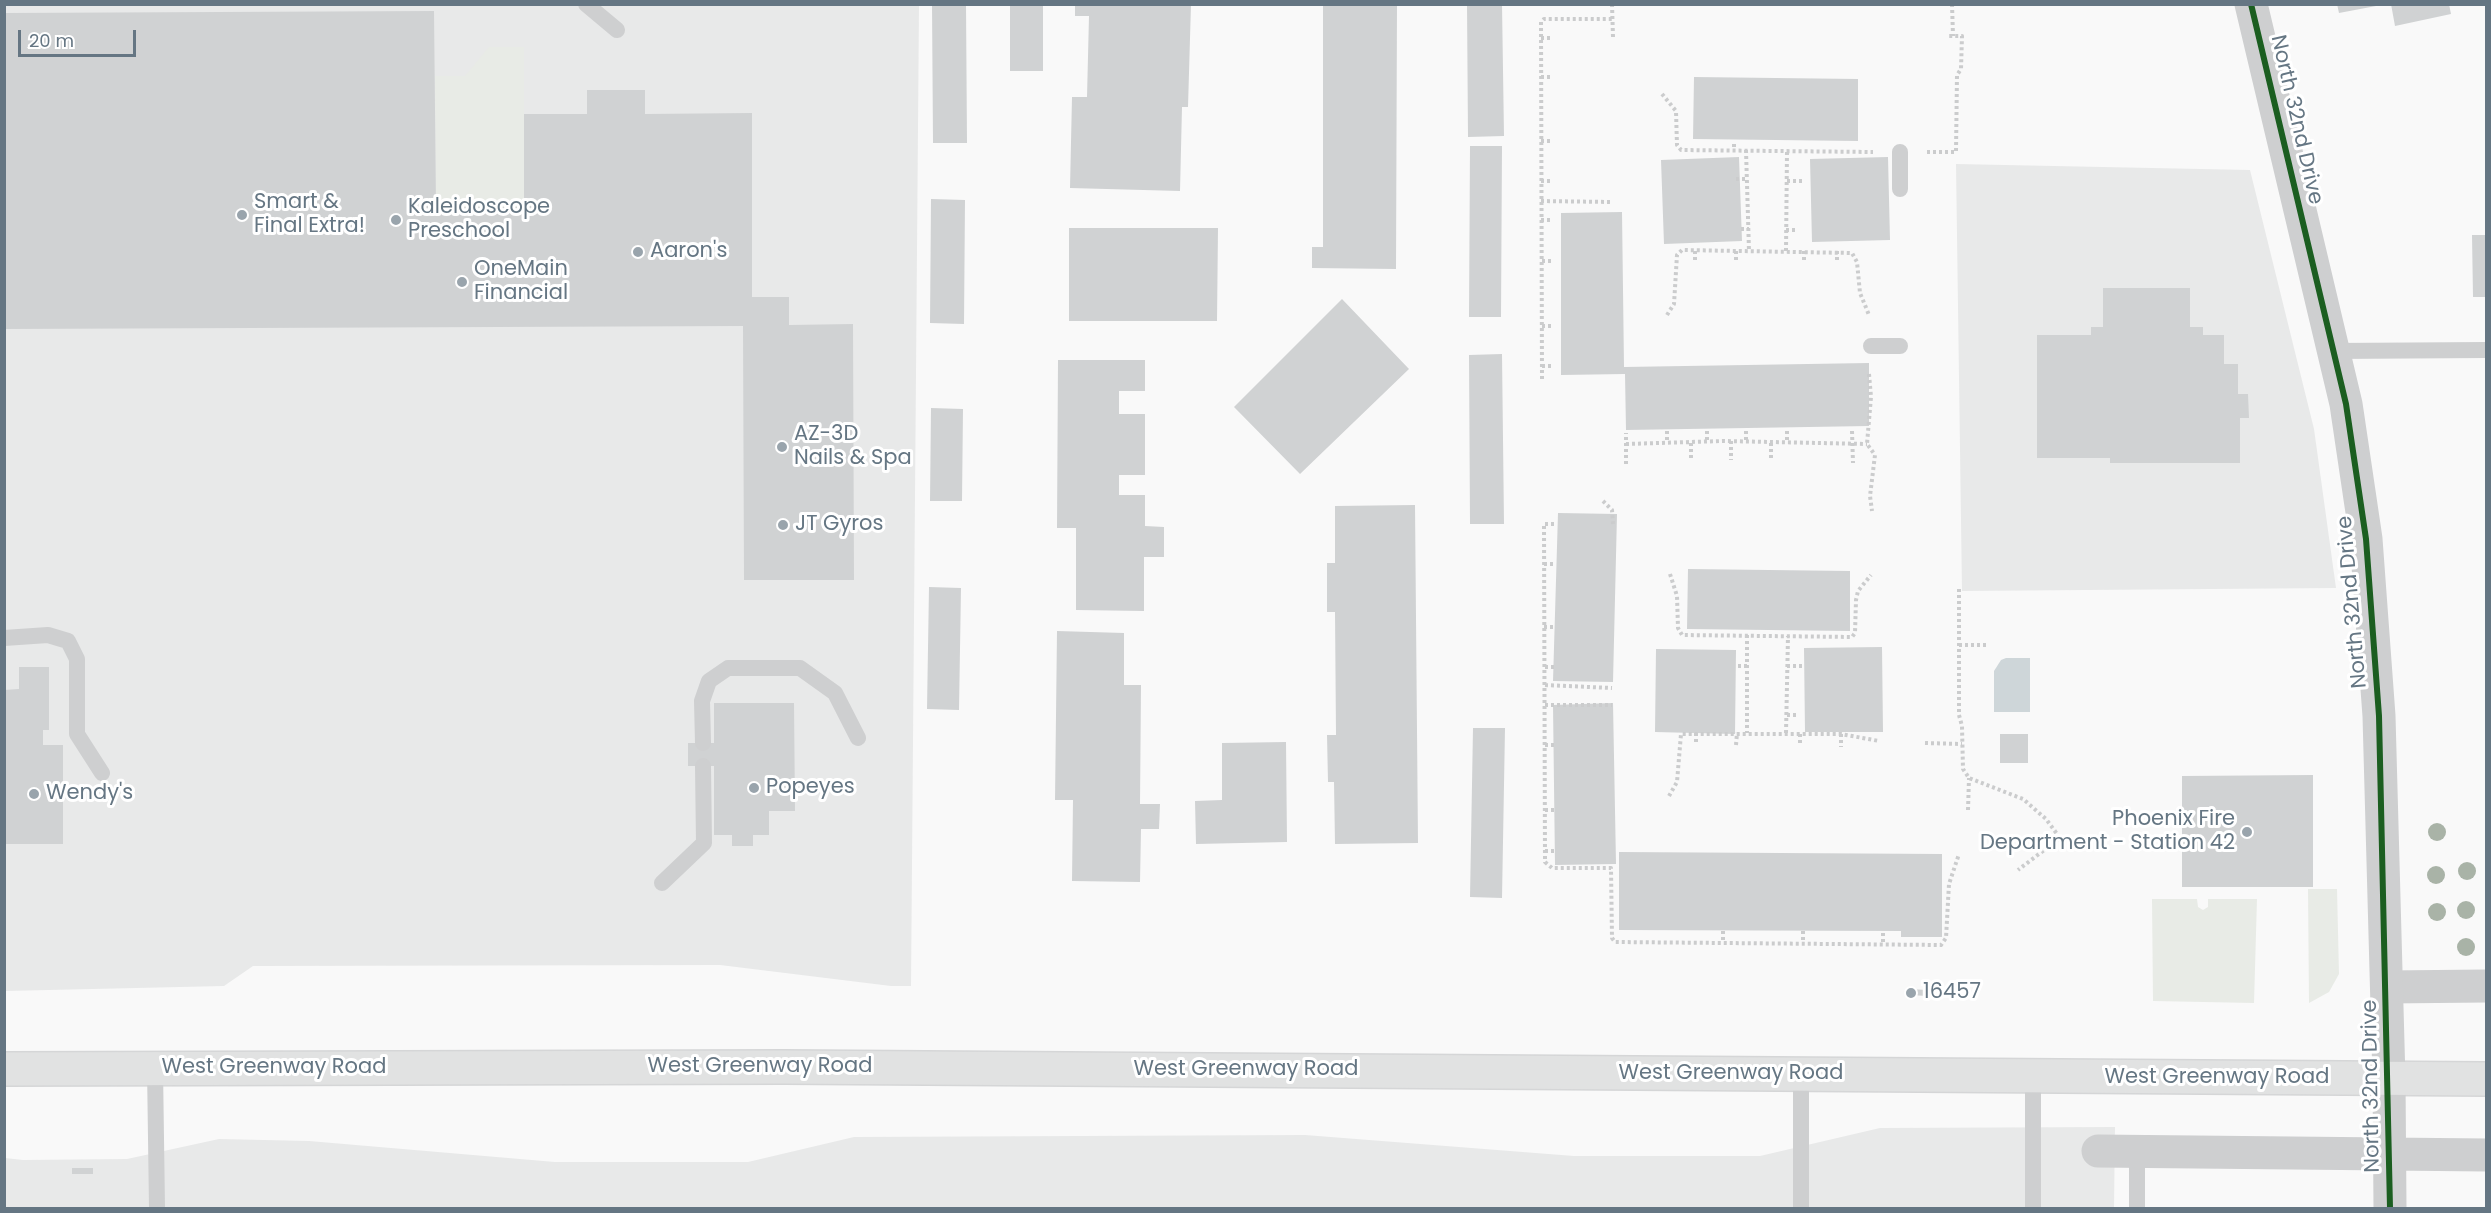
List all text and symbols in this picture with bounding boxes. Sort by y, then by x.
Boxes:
scale bar [21,18,140,56]
text: 20 m [29,28,74,53]
street label: North 32nd Drive [2264,33,2328,207]
place label: Smart & Final Extra! [254,190,365,240]
place label: Kaleidoscope Preschool [408,195,550,245]
marker: Smart & Final Extra! [235,208,249,222]
marker: Kaleidoscope Preschool [389,213,403,227]
place label: Aaron's [650,239,727,265]
marker: Aaron's [631,245,645,259]
place label: OneMain Financial [474,257,568,307]
marker: OneMain Financial [455,275,469,289]
place label: AZ-3D Nails & Spa [794,422,912,472]
marker: AZ-3D Nails & Spa [775,440,789,454]
place label: JT Gyros [795,512,883,538]
street label: North 32nd Drive [2333,515,2373,689]
marker: JT Gyros [776,518,790,532]
place label: Popeyes [766,775,855,801]
place label: Wendy's [46,781,133,807]
marker: Popeyes [747,781,761,795]
marker: Wendy's [27,787,41,801]
place label: Phoenix Fire Department - Station 42 [1980,807,2235,857]
marker: Phoenix Fire Department - Station 42 [2240,825,2254,839]
place label: 16457 [1923,980,1981,1006]
marker: 16457 [1904,986,1918,1000]
street label: North 32nd Drive [2358,999,2386,1173]
street label: West Greenway Road [648,1054,872,1080]
street label: West Greenway Road [162,1055,386,1081]
street label: West Greenway Road [1134,1057,1358,1083]
street label: West Greenway Road [1619,1061,1843,1087]
street label: West Greenway Road [2105,1065,2329,1091]

